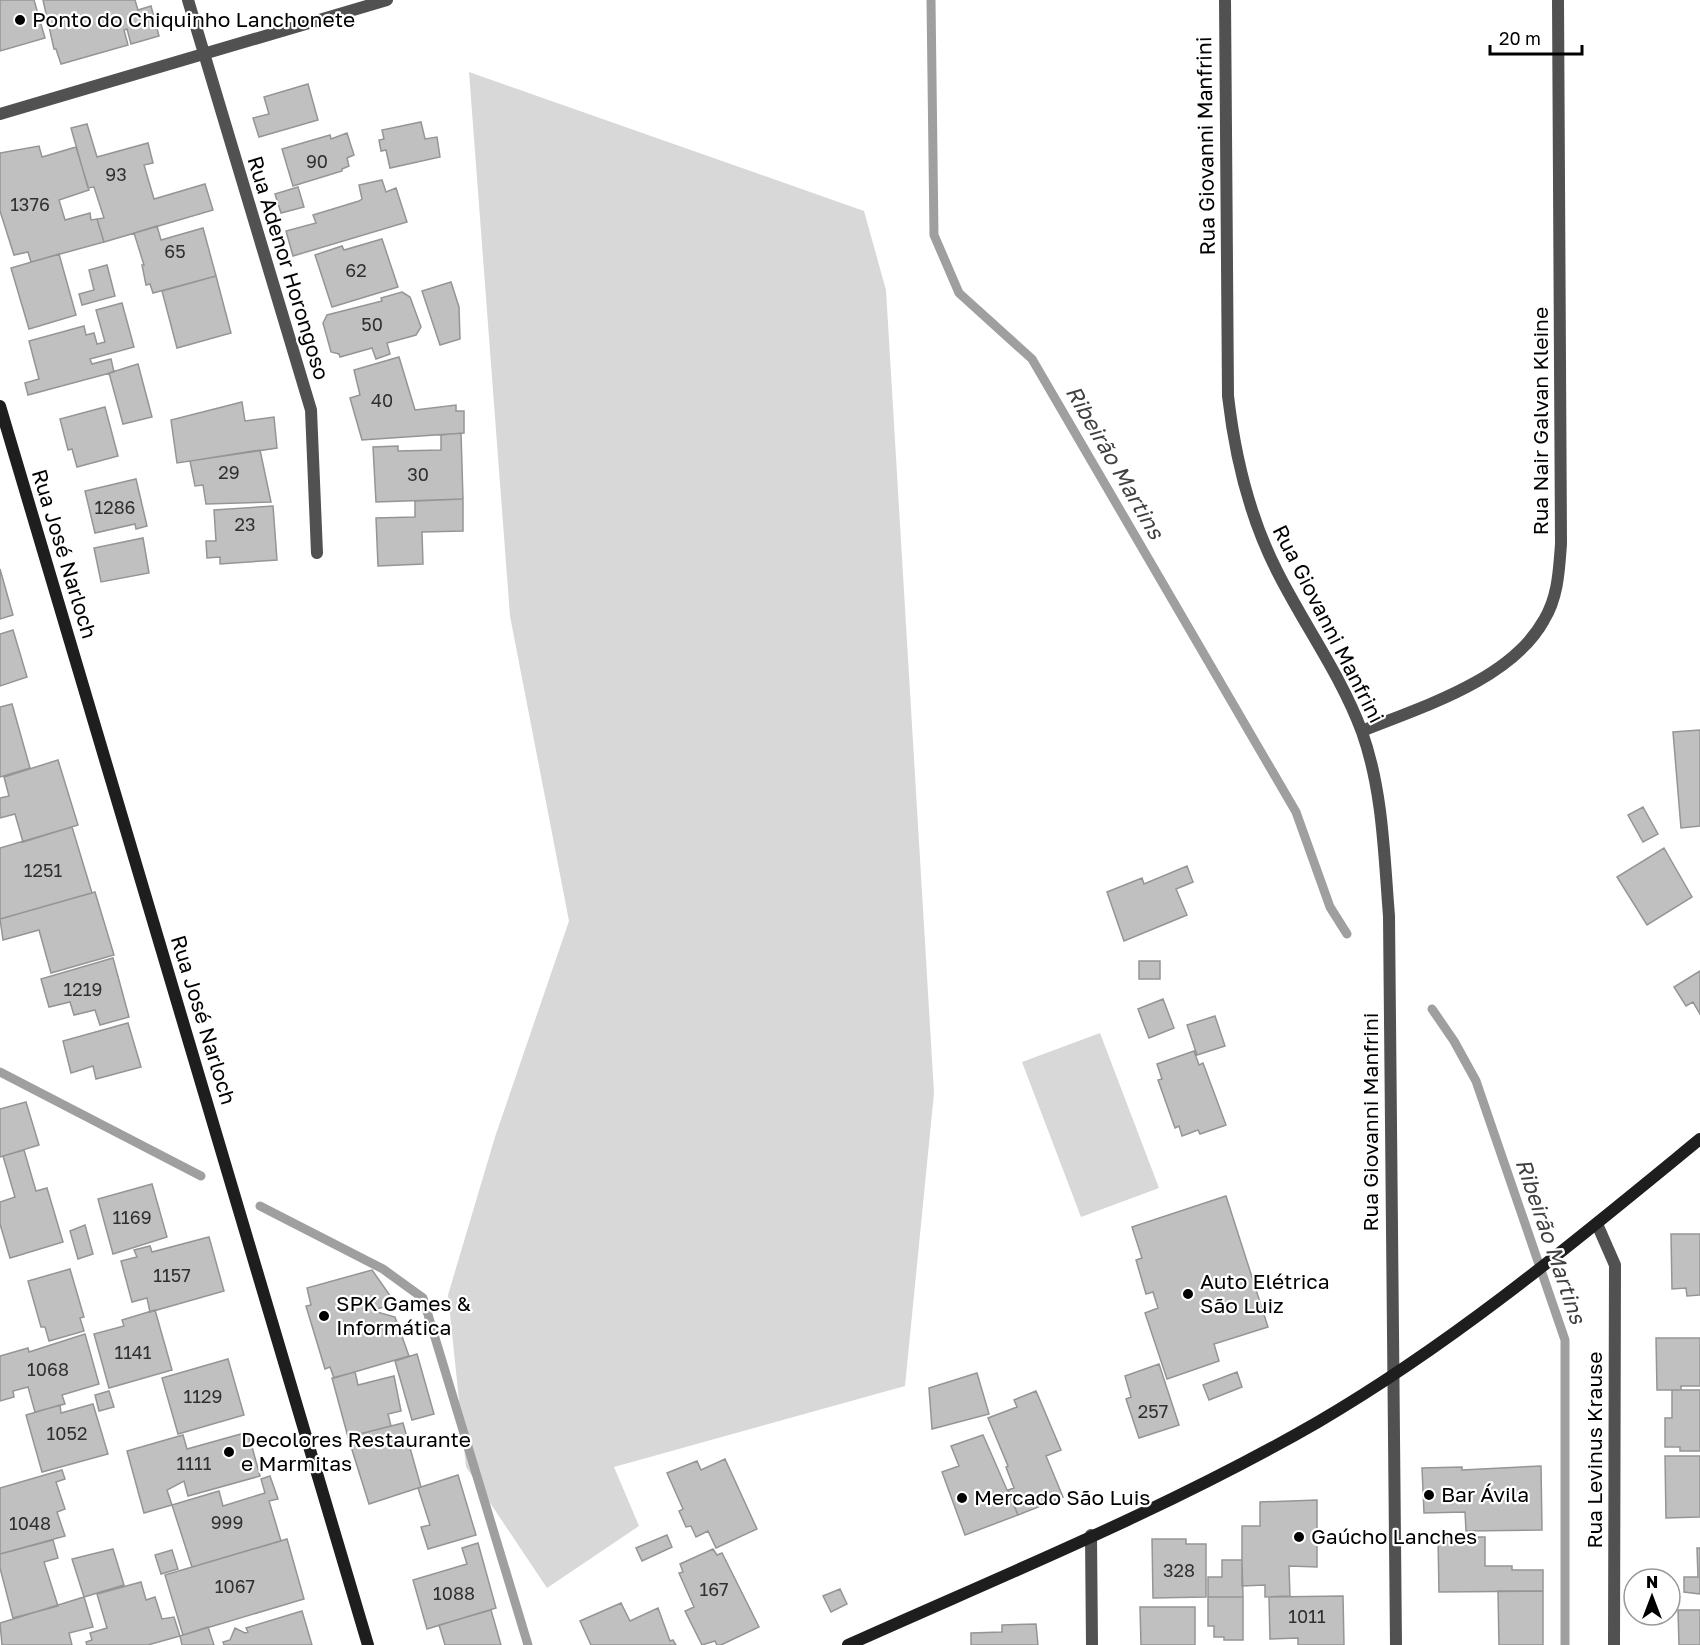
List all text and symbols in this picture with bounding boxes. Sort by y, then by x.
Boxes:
place label: Ponto do Chiquinho Lanchonete [32,6,355,32]
marker: Ponto do Chiquinho Lanchonete [13,13,27,27]
scale bar [1490,18,1582,56]
text: 20 m [1499,27,1541,49]
street label: Rua Giovanni Manfrini [1190,36,1220,256]
house number: 90 [306,150,328,172]
street label: Rua Adenor Horongoso [242,153,335,383]
house number: 93 [105,163,127,185]
house number: 1376 [10,193,50,215]
house number: 65 [164,240,186,262]
house number: 62 [345,259,367,281]
street label: Rua Nair Galvan Kleine [1527,307,1553,535]
house number: 50 [361,313,383,335]
water label: Ribeirão Martins [1061,380,1171,544]
house number: 40 [371,389,393,411]
house number: 29 [218,461,240,483]
house number: 30 [407,463,429,485]
street label: Rua José Narloch [27,466,103,642]
house number: 1286 [94,496,136,518]
house number: 23 [235,513,255,535]
street label: Rua Giovanni Manfrini [1268,520,1390,727]
house number: 1251 [24,859,62,881]
street label: Rua José Narloch [166,932,242,1108]
house number: 1219 [64,978,102,1000]
street label: Rua Giovanni Manfrini [1357,1013,1383,1231]
water label: Ribeirão Martins [1511,1155,1593,1328]
house number: 1169 [112,1206,152,1228]
house number: 1157 [153,1264,191,1286]
place label: Auto Elétrica São Luiz [1200,1268,1330,1318]
marker: Auto Elétrica São Luiz [1181,1287,1195,1301]
place label: SPK Games & Informática [336,1290,471,1340]
marker: SPK Games & Informática [317,1309,331,1323]
house number: 1141 [114,1341,152,1363]
street label: Rua Levinus Krause [1581,1352,1607,1548]
house number: 1068 [27,1358,69,1380]
house number: 1129 [184,1385,222,1407]
house number: 257 [1138,1400,1168,1422]
house number: 1052 [47,1422,87,1444]
place label: Decolores Restaurante e Marmitas [241,1426,471,1476]
marker: Decolores Restaurante e Marmitas [222,1445,236,1459]
house number: 1111 [177,1452,212,1474]
place label: Bar Ávila [1441,1481,1529,1507]
place label: Mercado São Luis [974,1484,1150,1510]
marker: Bar Ávila [1422,1488,1436,1502]
marker: Mercado São Luis [955,1491,969,1505]
house number: 999 [211,1511,243,1533]
house number: 1048 [9,1512,51,1534]
place label: Gaúcho Lanches [1311,1523,1477,1549]
marker: Gaúcho Lanches [1292,1530,1306,1544]
house number: 328 [1163,1559,1195,1581]
north arrow [1622,1567,1682,1627]
text: N [1646,1572,1658,1592]
house number: 1067 [215,1575,255,1597]
house number: 167 [699,1578,729,1600]
house number: 1088 [433,1582,475,1604]
house number: 1011 [1288,1605,1326,1627]

